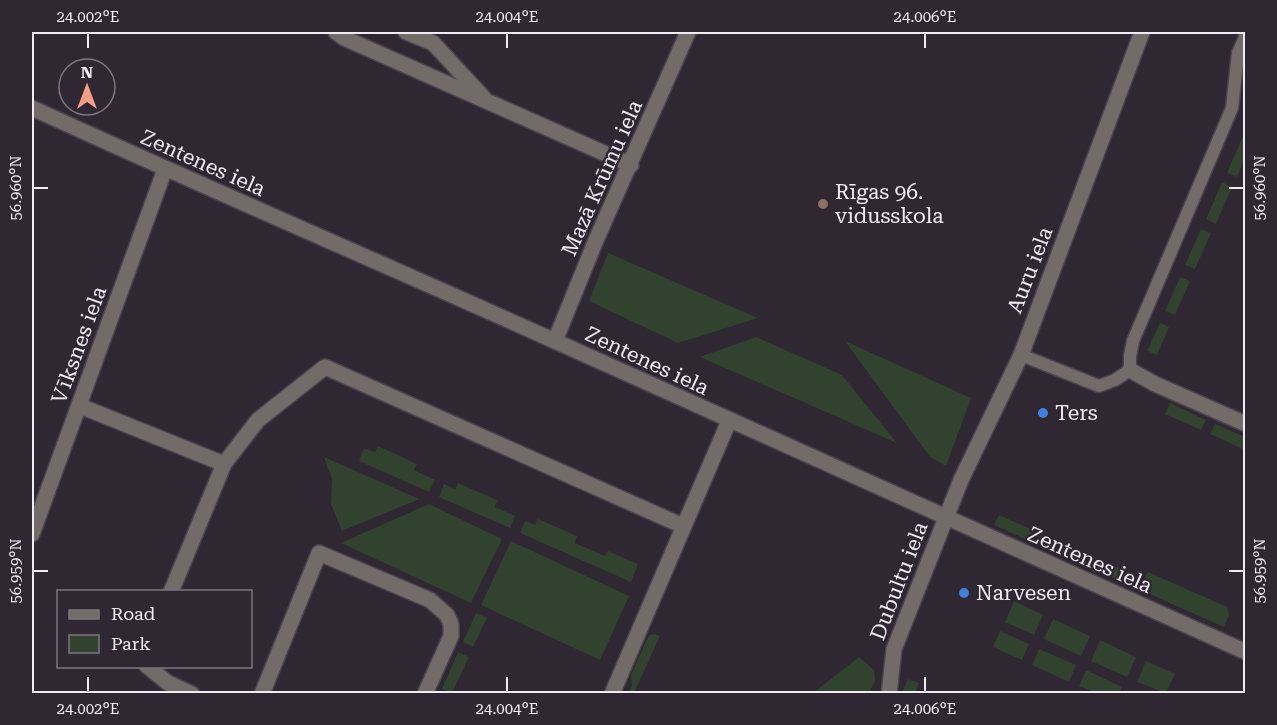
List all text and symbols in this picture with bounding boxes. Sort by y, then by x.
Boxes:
text: 24.002°E [57,8,119,26]
text: 24.004°E [476,8,538,26]
text: 24.006°E [894,8,956,26]
north arrow [57,57,117,117]
text: N [81,63,93,82]
street label: Mazā Krūmu iela [557,96,647,260]
street label: Zentenes iela [137,125,270,201]
text: 56.960°N [7,155,25,221]
text: 56.960°N [1251,155,1269,221]
place label: Rīgas 96. vidusskola [835,180,944,228]
marker: Rīgas 96. vidusskola [816,197,830,211]
street label: Auru iela [1003,223,1058,317]
street label: Vīksnes iela [47,283,112,407]
street label: Zentenes iela [581,322,713,400]
place label: Ters [1055,401,1098,425]
marker: Ters [1036,406,1050,420]
street label: Dubultu iela [865,518,933,643]
street label: Zentenes iela [1024,522,1157,598]
text: 56.959°N [7,538,25,604]
text: 56.959°N [1251,538,1269,604]
place label: Narvesen [976,581,1072,605]
marker: Narvesen [957,586,971,600]
legend [57,590,252,668]
text: Road [111,603,156,624]
text: Park [111,633,151,654]
text: 24.002°E [57,700,119,718]
text: 24.004°E [476,700,538,718]
text: 24.006°E [894,700,956,718]

